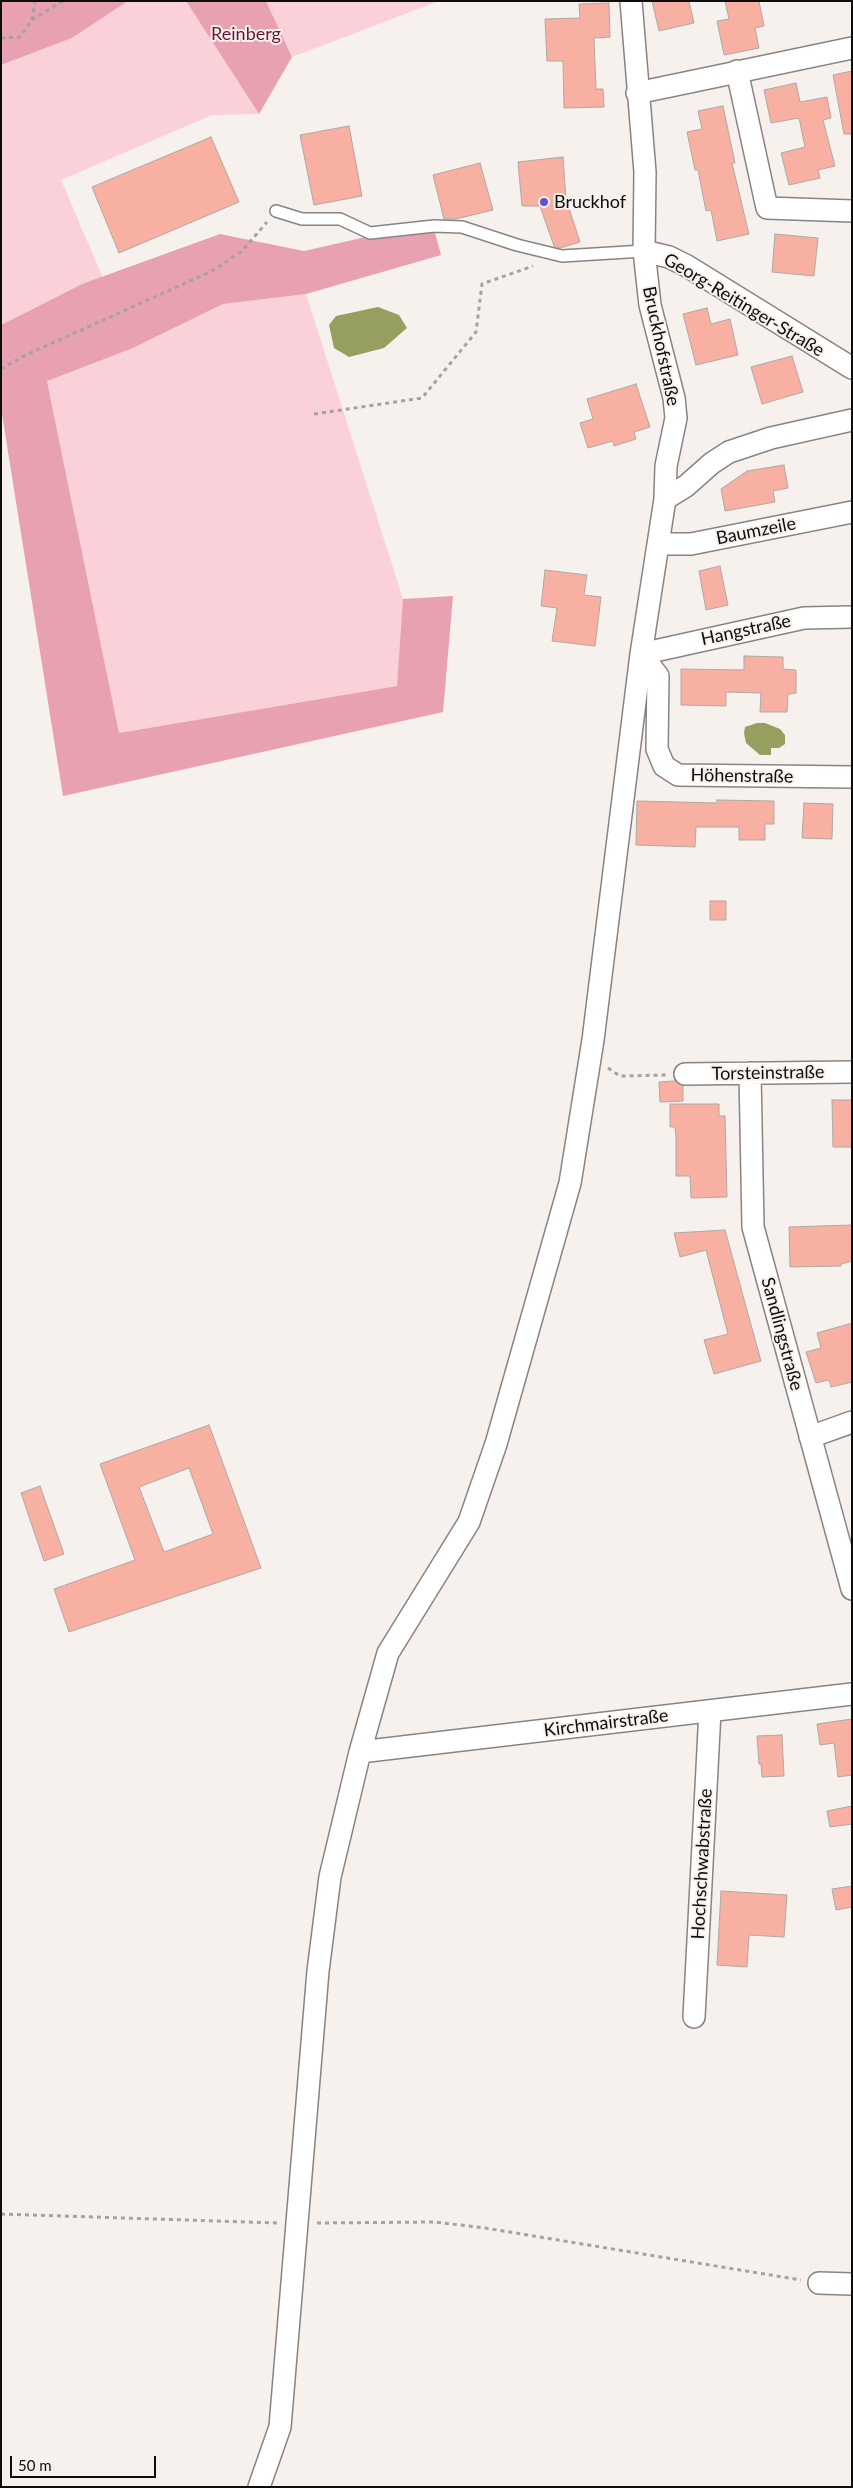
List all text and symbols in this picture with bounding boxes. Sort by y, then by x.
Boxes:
park label: Reinberg [211,23,281,45]
place label: Bruckhof [554,191,626,213]
marker: Bruckhof [538,196,550,208]
street label: Georg-Reitinger-Straße [660,248,828,362]
street label: Bruckhofstraße [638,284,684,408]
street label: Baumzeile [714,513,798,549]
street label: Hangstraße [699,610,793,650]
street label: Höhenstraße [690,764,794,788]
street label: Torsteinstraße [711,1061,825,1085]
street label: Sandlingstraße [757,1275,807,1393]
street label: Kirchmairstraße [543,1705,669,1741]
street label: Hochschwabstraße [687,1788,717,1940]
scale bar [12,2446,159,2478]
text: 50 m [18,2456,52,2474]

